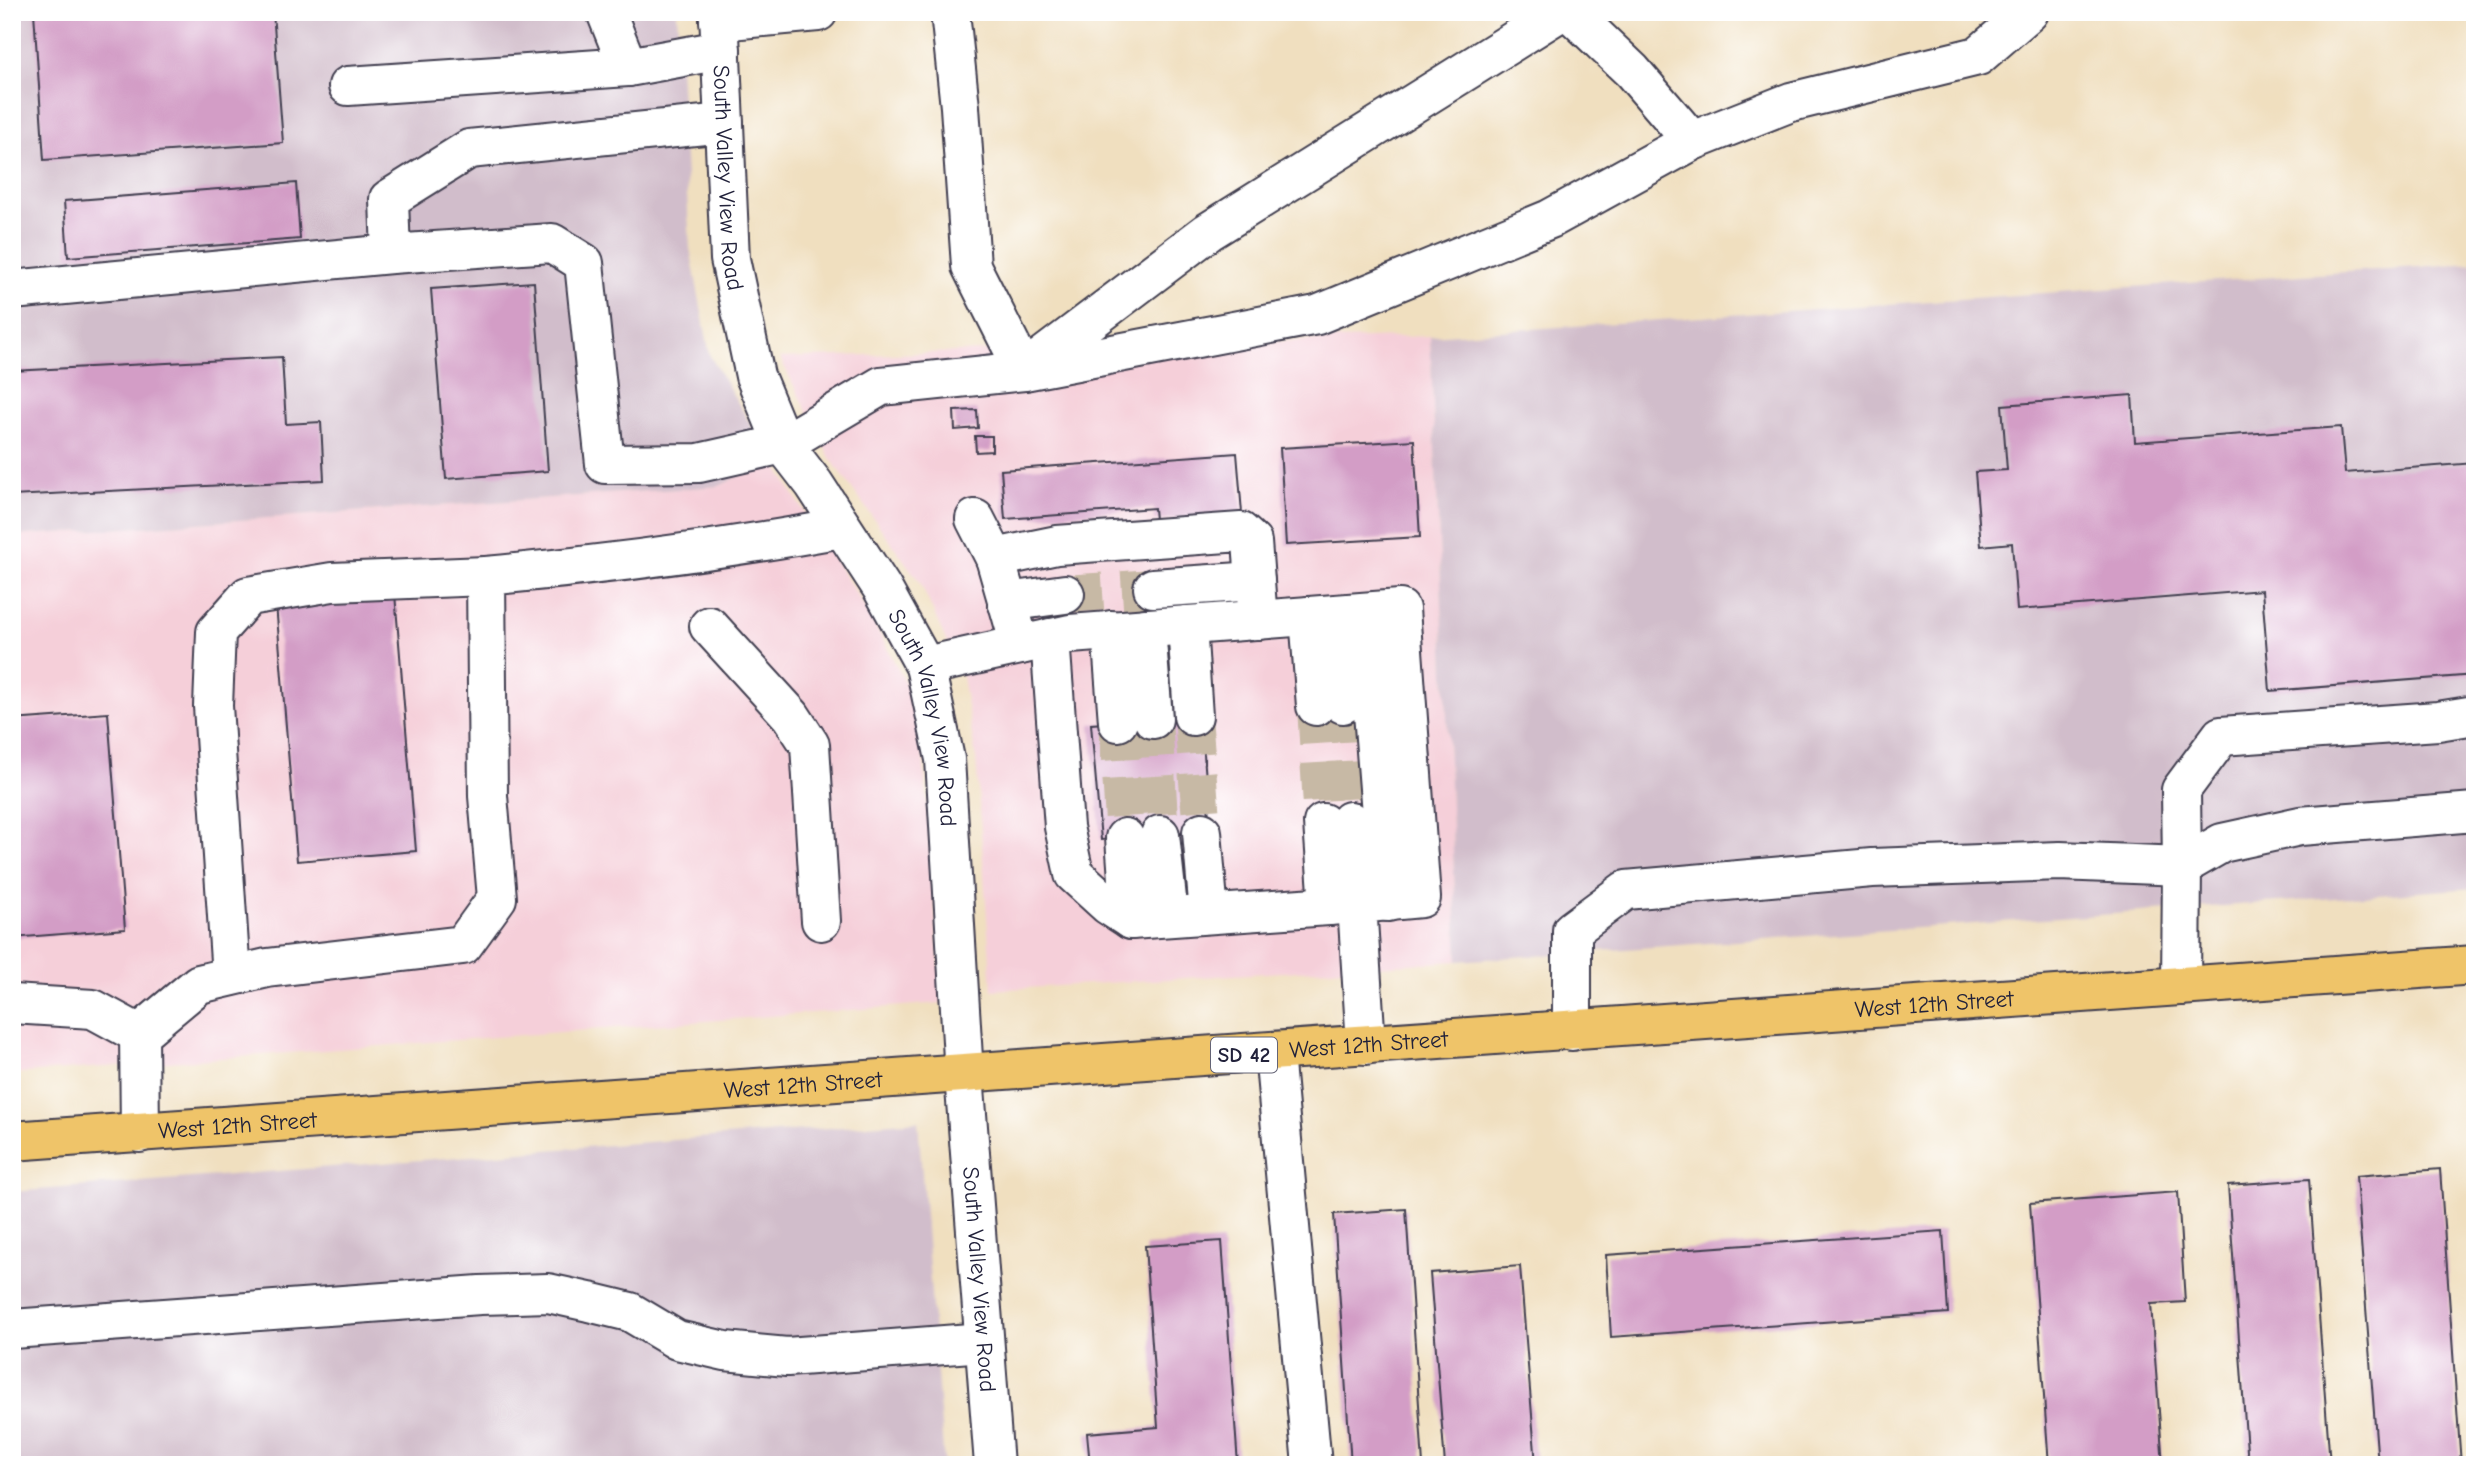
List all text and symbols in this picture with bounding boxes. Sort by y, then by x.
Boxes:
street label: South Valley View Road [707,64,749,293]
street label: South Valley View Road [882,604,962,827]
street label: West 12th Street [1854,985,2016,1023]
street label: West 12th Street [1288,1025,1450,1064]
road number: SD 42 [1211,1038,1277,1072]
street label: West 12th Street [723,1066,885,1104]
street label: West 12th Street [157,1106,319,1145]
street label: South Valley View Road [957,1166,1001,1393]

